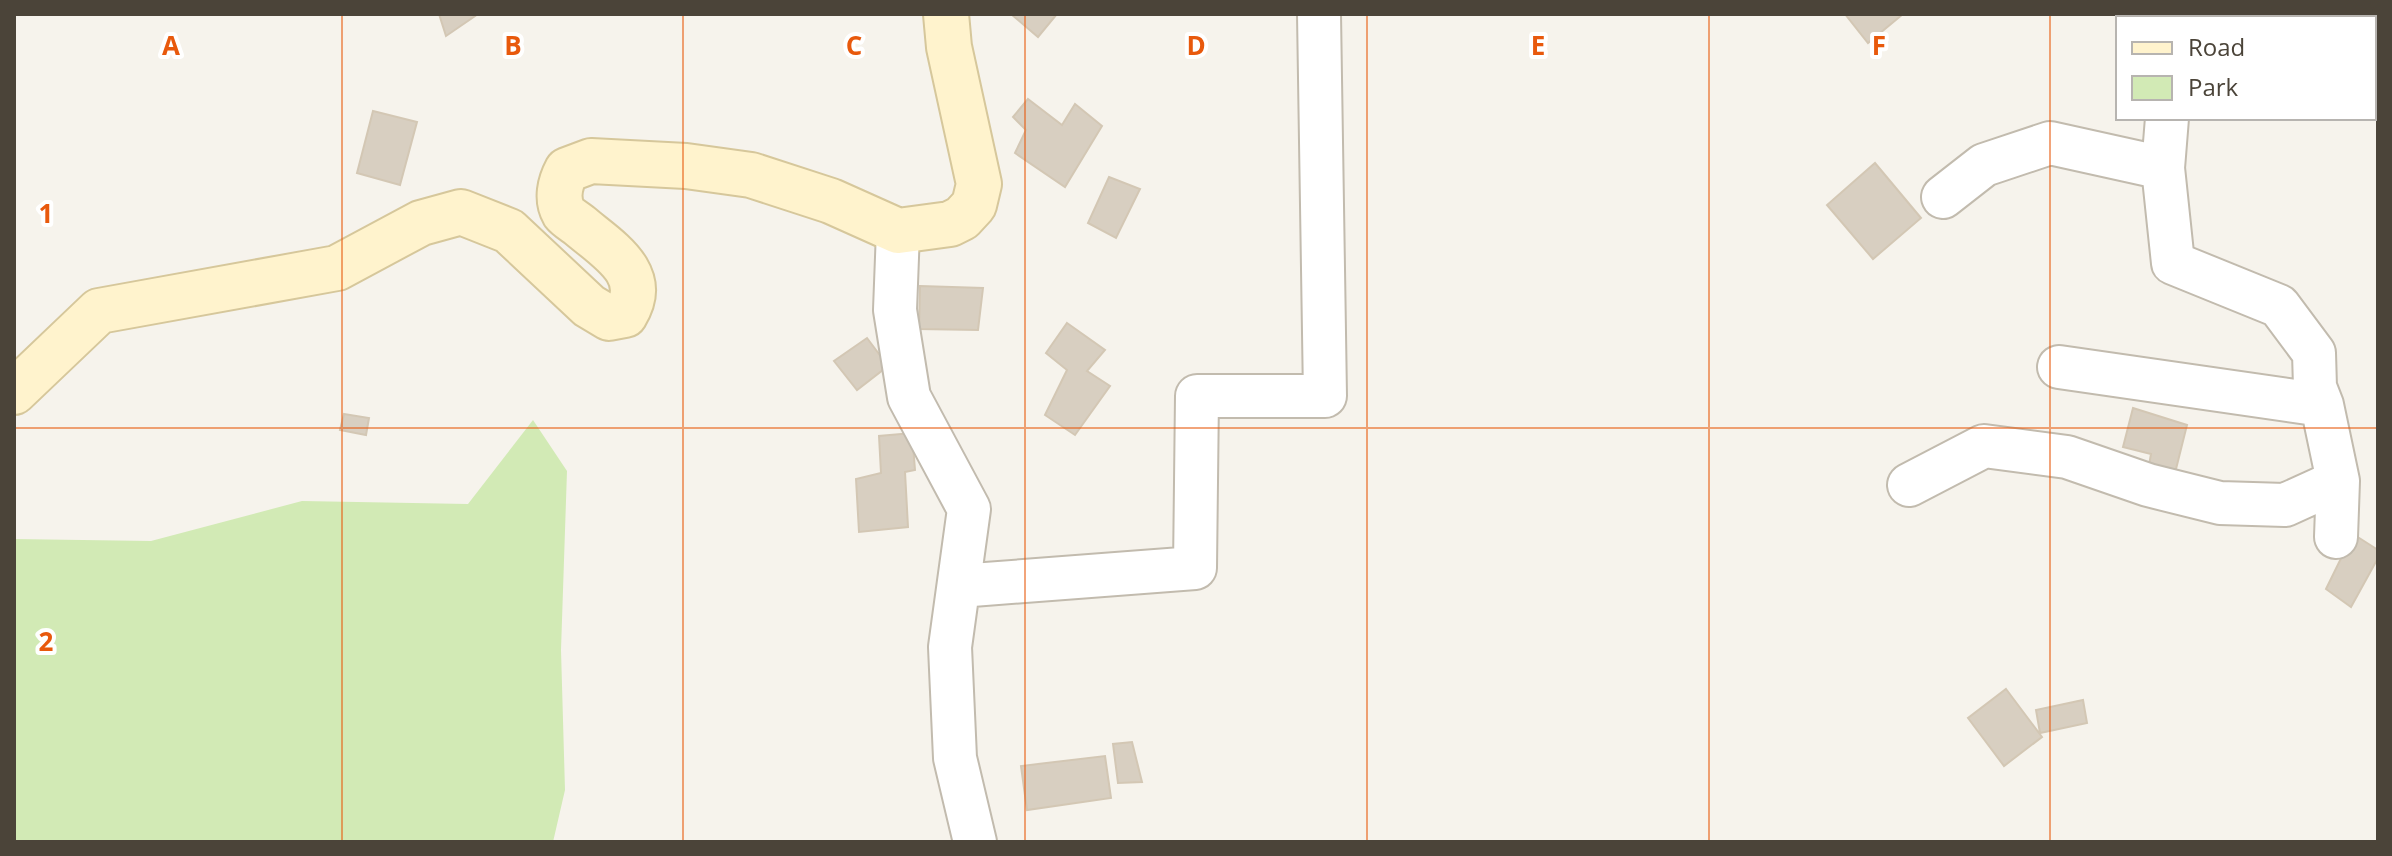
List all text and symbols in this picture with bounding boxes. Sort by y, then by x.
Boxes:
legend [2116,16,2376,120]
text: A [162,27,180,63]
text: B [504,27,522,63]
text: C [846,27,862,63]
text: D [1186,27,1206,63]
text: E [1531,27,1545,63]
text: F [1872,27,1886,63]
text: Road [2188,30,2245,63]
text: Park [2188,70,2239,103]
text: 1 [39,195,53,231]
text: 2 [39,623,54,659]

